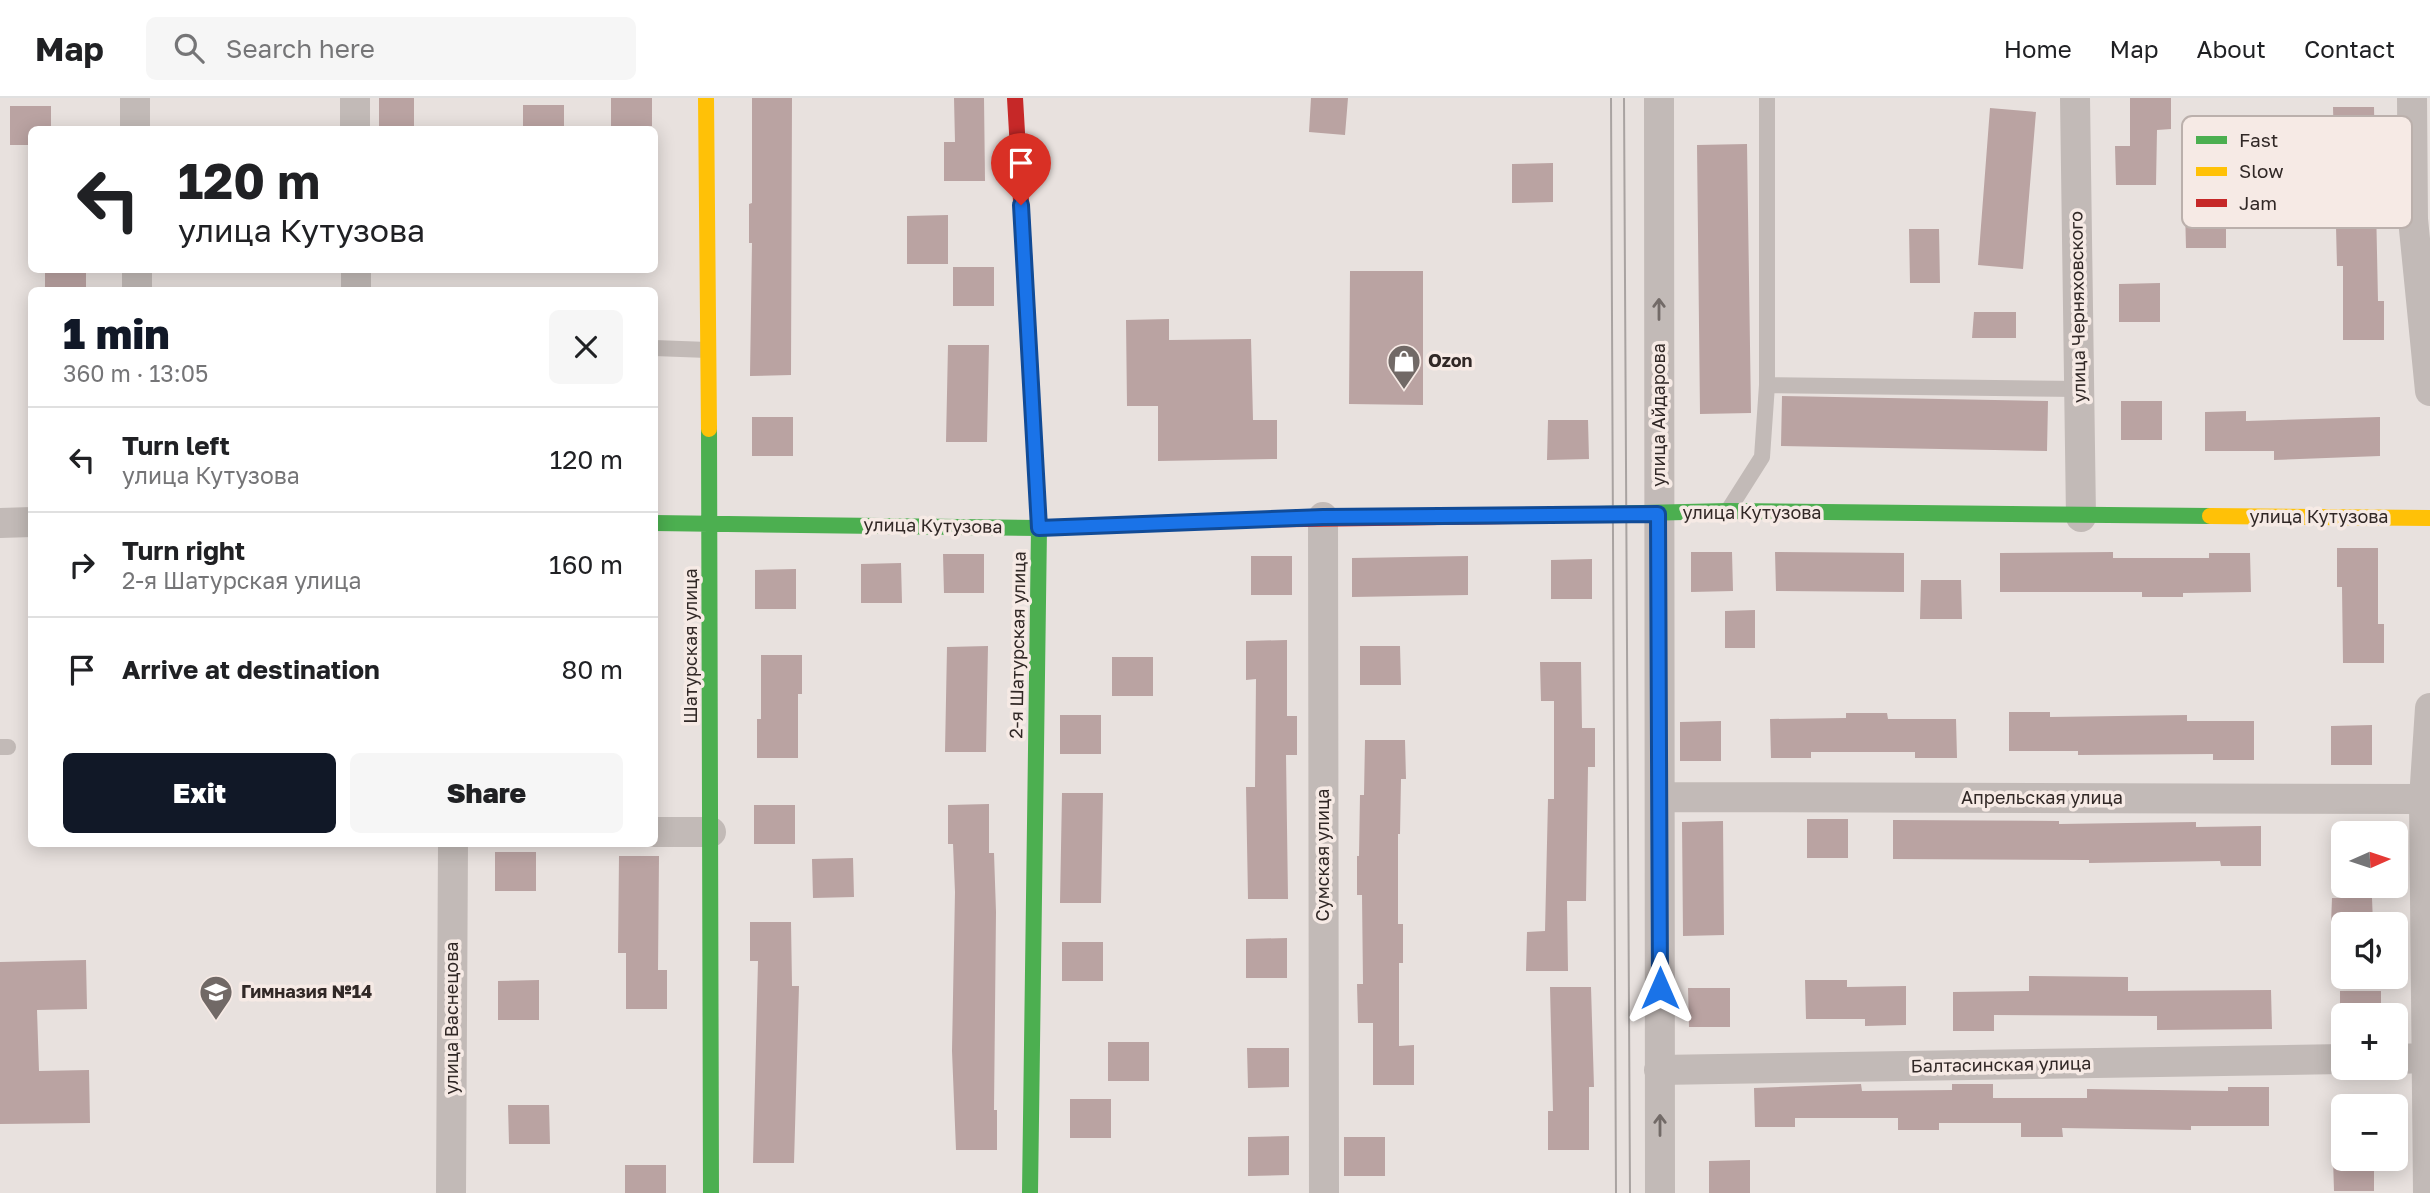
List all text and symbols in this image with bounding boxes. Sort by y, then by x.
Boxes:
search box [146,17,636,80]
text: Map [35,29,104,68]
icon: search [170,29,208,67]
text: Search here [226,33,375,64]
text: Home [2004,34,2072,63]
text: Map [2110,34,2159,63]
text: About [2197,34,2266,63]
text: Contact [2304,34,2395,63]
legend [2182,116,2412,228]
text: Fast [2239,128,2278,151]
pin [991,133,1051,205]
icon: arrive [1002,144,1040,182]
text: 120 m [178,151,320,210]
icon: left [63,154,154,245]
text: Slow [2239,159,2284,182]
text: Jam [2239,191,2277,214]
text: улица Кутузова [178,211,425,249]
street label: улица Черняховского [2064,211,2090,403]
one-way arrow [1652,298,1666,321]
text: 1 min [63,308,170,358]
button: close [549,310,623,384]
shop icon: Ozon [1385,342,1423,391]
street label: улица Айдарова [1647,343,1669,487]
place label: Ozon [1428,349,1473,371]
text: 360 m · 13:05 [63,359,208,387]
text: Turn left [122,430,230,461]
icon: left [63,441,101,479]
text: 120 m [550,444,623,475]
text: улица Кутузова [122,461,300,489]
street label: улица Кутузова [1682,501,1822,523]
street label: улица Кутузова [2249,505,2389,527]
street label: улица Кутузова [863,513,1003,537]
text: Turn right [122,535,245,566]
icon: right [63,546,101,584]
text: 160 m [549,549,623,580]
street label: 2-я Шатурская улица [1004,551,1030,739]
text: 2-я Шатурская улица [122,566,362,594]
street label: Шатурская улица [679,568,701,724]
icon: arrive [63,651,101,689]
text: Arrive at destination [122,654,380,685]
text: 80 m [562,654,623,685]
button: Exit [63,753,336,833]
button: Share [350,753,623,833]
street label: Апрельская улица [1961,786,2123,808]
street label: Сумская улица [1311,789,1333,921]
north arrow [2331,821,2408,898]
map controls [2331,821,2408,1171]
button: sound [2331,912,2408,989]
street label: улица Васнецова [440,942,462,1095]
position arrow [1623,951,1697,1025]
school or university icon: Гимназия №14 [197,973,235,1022]
place label: Гимназия №14 [241,980,372,1002]
button: + [2331,1003,2408,1080]
street label: Балтасинская улица [1910,1051,2092,1077]
button: − [2331,1094,2408,1171]
one-way arrow [1653,1114,1667,1137]

